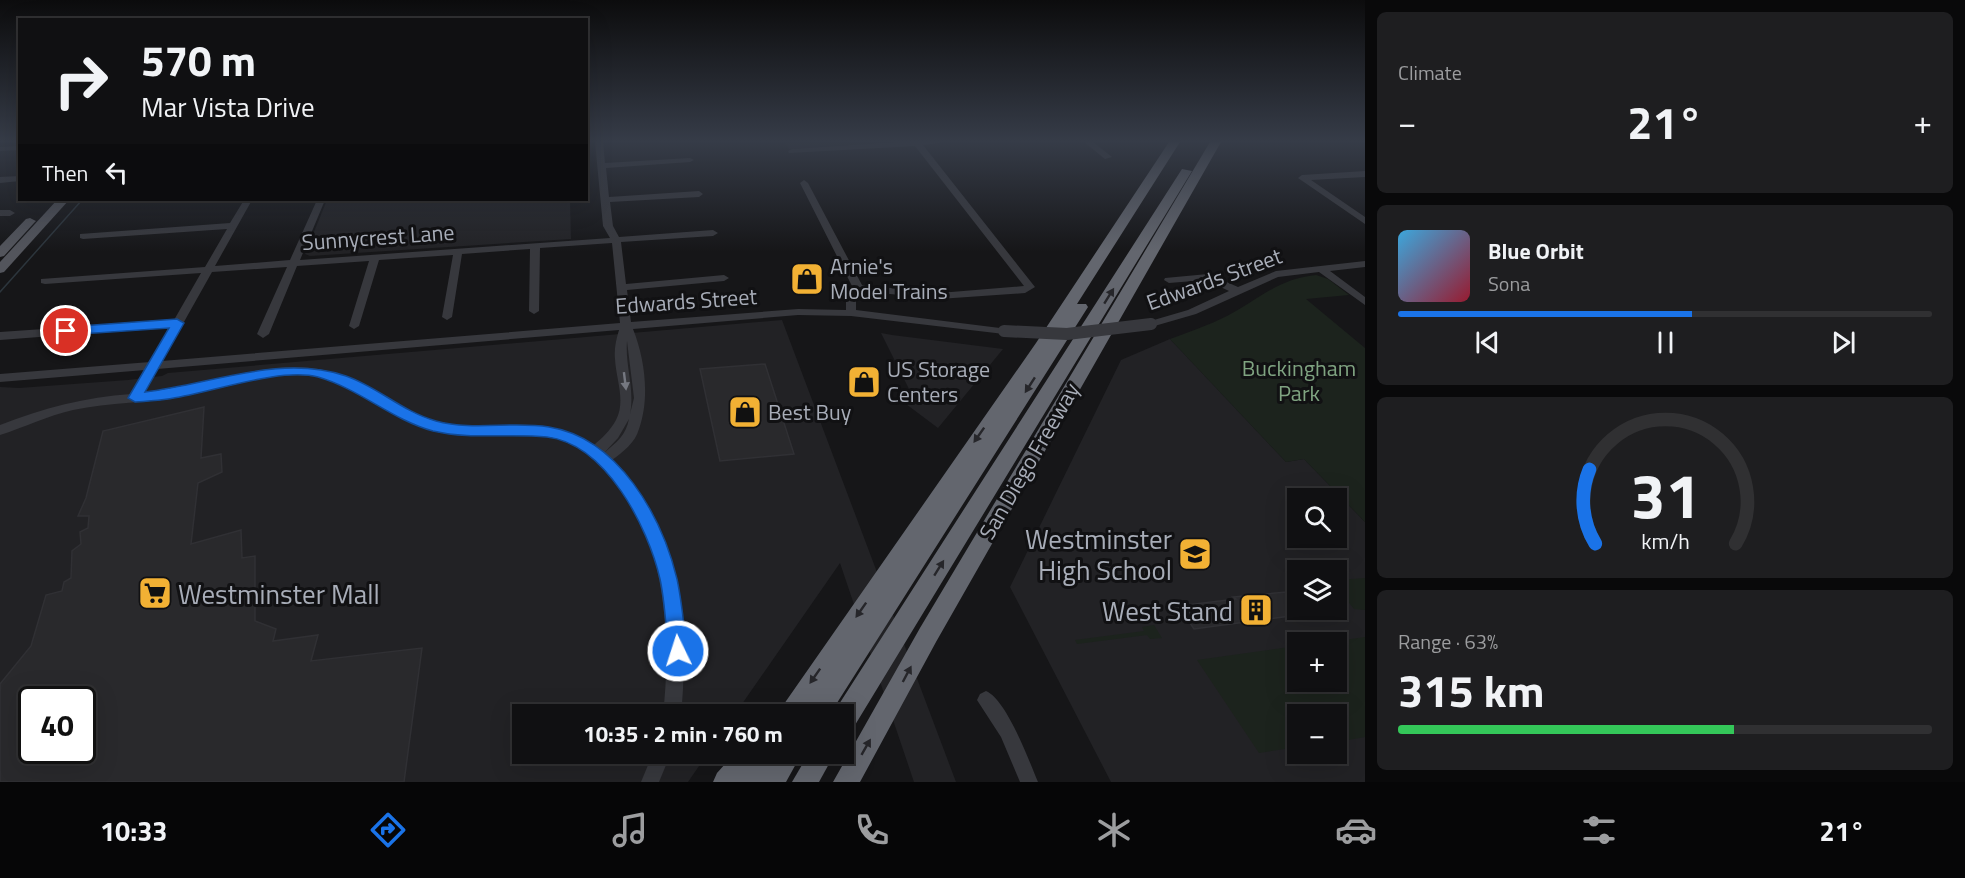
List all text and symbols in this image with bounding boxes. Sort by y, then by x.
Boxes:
text: 570 m [141,28,256,92]
icon: right [42,42,120,120]
text: Climate [1398,57,1462,88]
text: Mar Vista Drive [141,86,315,127]
text: 21° [1627,88,1703,156]
text: − [1398,97,1416,147]
text: + [1914,97,1932,147]
text: Then [42,156,88,190]
icon: left [100,156,133,189]
street label: Sunnycrest Lane [301,215,455,259]
text: Blue Orbit [1488,234,1584,268]
street label: Edwards Street [1141,239,1287,319]
place label: Arnie's Model Trains [830,249,948,308]
shop icon: Arnie's Model Trains [789,261,825,297]
text: Sona [1488,268,1530,299]
street label: Edwards Street [614,279,758,323]
one-way arrow [1103,288,1114,304]
pin [40,305,91,356]
icon: arrive [49,314,82,347]
icon: previous [1471,326,1504,359]
icon: pause [1649,326,1682,359]
icon: next [1827,326,1860,359]
park label: Buckingham Park [1242,351,1356,410]
place label: US Storage Centers [887,352,990,411]
shop icon: US Storage Centers [846,364,882,400]
one-way arrow [620,372,630,391]
street label: San Diego Freeway [970,376,1088,546]
one-way arrow [1024,377,1036,393]
shop icon: Best Buy [727,394,763,430]
place label: Best Buy [768,395,852,429]
one-way arrow [973,427,985,443]
text: 31 [1630,447,1700,542]
map controls [1287,488,1347,764]
button: search [1287,488,1347,548]
place label: Westminster High School [1025,518,1172,590]
text: km/h [1641,526,1689,558]
school or university icon: Westminster High School [1177,536,1213,572]
one-way arrow [933,560,944,576]
button: layers [1287,560,1347,620]
place label: Westminster Mall [178,573,380,614]
supermarket icon: Westminster Mall [137,575,173,611]
place label: West Stand [1102,590,1233,631]
building icon: West Stand [1238,592,1274,628]
one-way arrow [855,602,867,618]
position arrow [646,619,710,683]
text: Range · 63% [1398,626,1498,657]
button: + [1287,632,1347,692]
text: 315 km [1398,656,1544,724]
one-way arrow [902,665,912,682]
one-way arrow [809,668,821,684]
speed limit sign: 40 [18,686,96,764]
button: − [1287,704,1347,764]
text: 10:35 · 2 min · 760 m [583,717,783,751]
one-way arrow [861,738,871,755]
icon: directions [367,809,409,851]
icon: music [609,809,651,851]
icon: phone [851,809,893,851]
icon: climate [1093,809,1135,851]
icon: car [1335,809,1377,851]
icon: filters [1578,809,1620,851]
text: 10:33 [100,810,167,851]
text: 21° [1820,810,1865,851]

